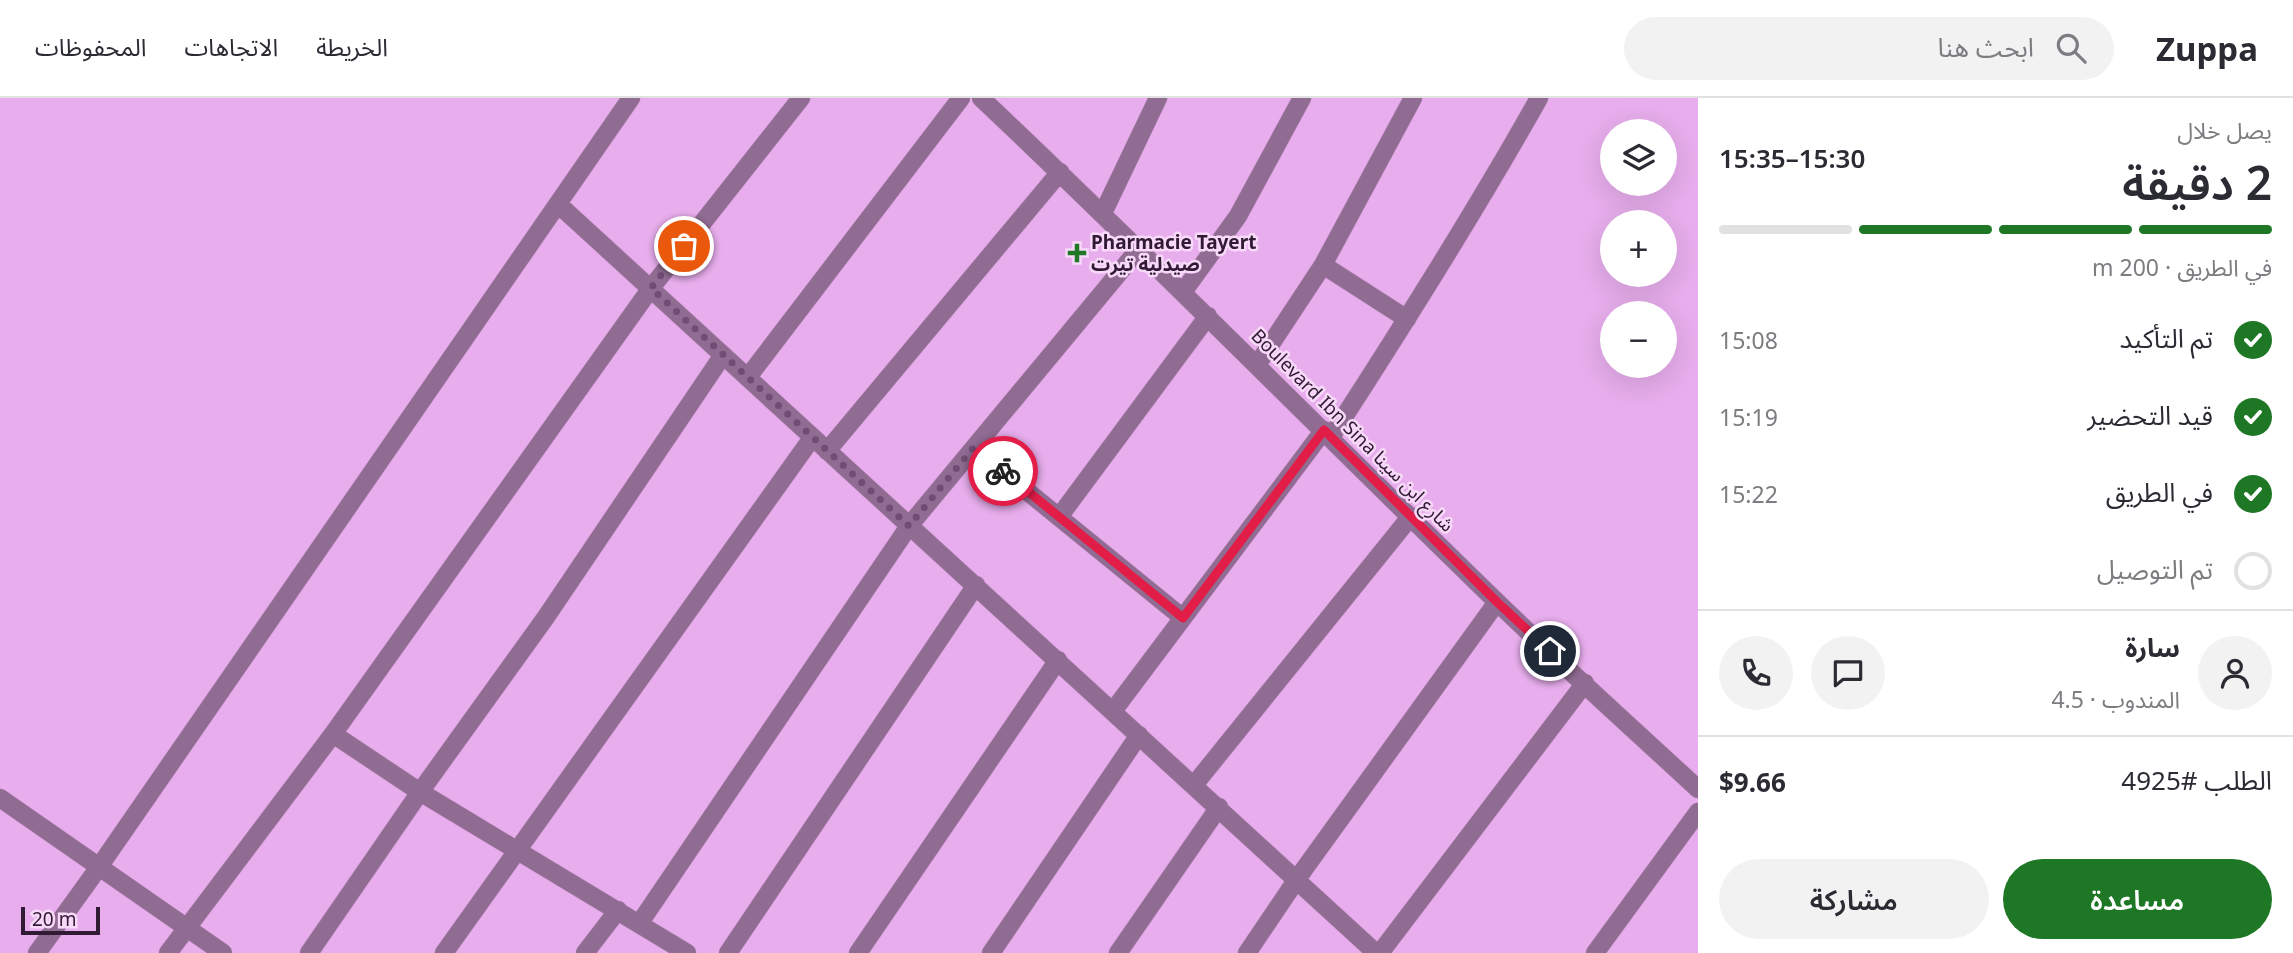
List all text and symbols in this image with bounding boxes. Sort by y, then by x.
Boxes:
search box [1624,17,2114,80]
text: Zuppa [2156,26,2258,71]
text: ابحث هنا [1938,29,2034,65]
icon: search [2052,29,2090,67]
text: المحفوظات [35,30,146,63]
text: الاتجاهات [184,30,278,63]
text: الخريطة [316,30,388,63]
text: يصل خلال [2177,114,2272,146]
map controls [1600,119,1677,378]
button: layers [1600,119,1677,196]
text: 15:30–15:35 [1719,140,1865,176]
text: 2 دقيقة [2122,151,2272,213]
button: + [1600,210,1677,287]
pin [654,216,714,276]
icon: bag [665,227,703,265]
place label: Pharmacie Tayert صيدلية تيرت [1091,229,1256,277]
marker: Pharmacie Tayert صيدلية تيرت [1069,245,1085,261]
text: في الطريق · 200 m [2092,251,2272,283]
button: − [1600,301,1677,378]
text: تم التأكيد [2119,320,2213,356]
icon: check [2234,321,2272,359]
street label: Boulevard Ibn Sina شارع ابن سينا [1245,323,1460,538]
text: 15:08 [1719,324,1778,356]
text: قيد التحضير [2087,397,2213,433]
icon: check [2234,398,2272,436]
text: 15:19 [1719,401,1778,433]
courier [968,436,1038,506]
icon: bike [984,452,1022,490]
text: في الطريق [2106,474,2213,510]
icon: check [2234,475,2272,513]
text: 15:22 [1719,478,1778,510]
text: تم التوصيل [2097,551,2213,587]
pin [1520,621,1580,681]
text: سارة [2125,629,2180,665]
icon: home [1531,632,1569,670]
button: phone [1719,636,1793,710]
button: chat [1811,636,1885,710]
button: person [2198,636,2272,710]
text: المندوب · 4.5 [2051,683,2180,715]
text: الطلب #4925 [2121,762,2272,798]
text: $9.66 [1719,764,1786,800]
button: مشاركة [1719,859,1989,939]
button: مساعدة [2003,859,2272,939]
scale bar [21,904,100,936]
text: 20 m [32,906,76,932]

